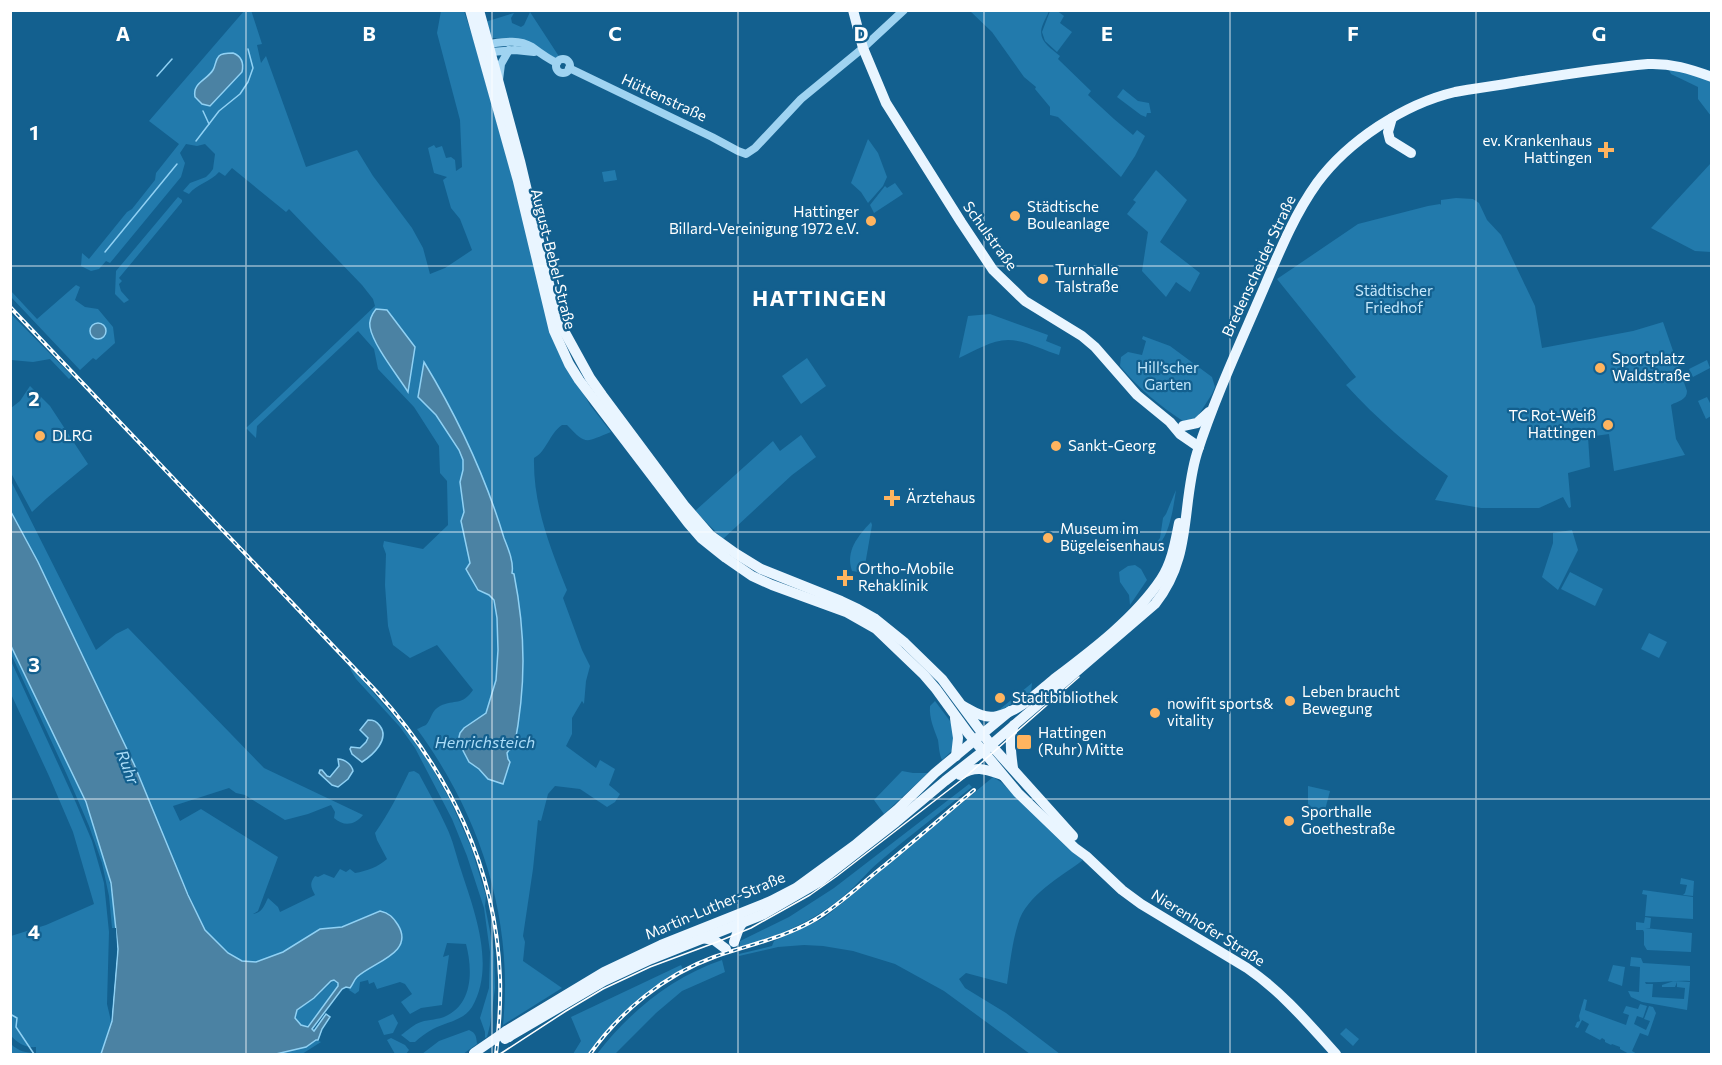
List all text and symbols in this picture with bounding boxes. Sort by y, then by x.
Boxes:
text: A [116,21,130,45]
text: B [362,21,376,45]
text: C [608,21,622,45]
text: D [854,21,868,45]
text: E [1101,21,1113,45]
text: F [1347,21,1359,45]
text: G [1592,21,1606,45]
street label: Hüttenstraße [619,70,710,125]
text: 1 [29,120,39,144]
place label: ev. Krankenhaus Hattingen [1483,131,1592,166]
marker: ev. Krankenhaus Hattingen [1597,141,1615,159]
street label: August-Bebel-Straße [528,187,580,331]
street label: Bredenscheider Straße [1217,192,1299,339]
place label: Städtische Bouleanlage [1027,197,1110,232]
street label: Schulstraße [960,198,1022,273]
place label: Hattinger Billard-Vereinigung 1972 e.V. [669,202,859,237]
marker: Städtische Bouleanlage [1008,209,1022,223]
marker: Hattinger Billard-Vereinigung 1972 e.V. [864,214,878,228]
place label: Turnhalle Talstraße [1055,260,1119,295]
marker: Turnhalle Talstraße [1036,272,1050,286]
park label: Städtischer Friedhof [1355,281,1433,316]
district label: HATTINGEN [752,285,888,310]
place label: Sportplatz Waldstraße [1612,349,1691,384]
park label: Hill’scher Garten [1137,358,1199,393]
marker: Sportplatz Waldstraße [1593,361,1607,375]
text: 2 [28,386,40,410]
place label: TC Rot-Weiß Hattingen [1508,406,1596,441]
marker: TC Rot-Weiß Hattingen [1601,418,1615,432]
place label: DLRG [52,426,92,444]
marker: DLRG [33,429,47,443]
place label: Sankt-Georg [1068,436,1156,454]
marker: Sankt-Georg [1049,439,1063,453]
place label: Ärztehaus [906,488,976,506]
marker: Ärztehaus [883,489,901,507]
place label: Museum im Bügeleisenhaus [1060,519,1165,554]
marker: Museum im Bügeleisenhaus [1041,531,1055,545]
place label: Ortho-Mobile Rehaklinik [858,559,954,594]
marker: Ortho-Mobile Rehaklinik [836,569,854,587]
text: 3 [28,652,40,676]
place label: Leben braucht Bewegung [1302,682,1400,717]
place label: Stadtbibliothek [1012,688,1118,706]
marker: Stadtbibliothek [993,691,1007,705]
place label: nowifit sports& vitality [1167,694,1274,729]
marker: Leben braucht Bewegung [1283,694,1297,708]
marker: nowifit sports& vitality [1148,706,1162,720]
place label: Hattingen (Ruhr) Mitte [1038,723,1124,758]
water label: Henrichsteich [435,732,535,751]
marker: Hattingen (Ruhr) Mitte [1015,733,1033,751]
water label: Ruhr [113,747,144,787]
place label: Sporthalle Goethestraße [1301,802,1395,837]
marker: Sporthalle Goethestraße [1282,814,1296,828]
street label: Martin-Luther-Straße [642,867,787,943]
street label: Nierenhofer Straße [1148,885,1269,969]
text: 4 [28,919,40,943]

